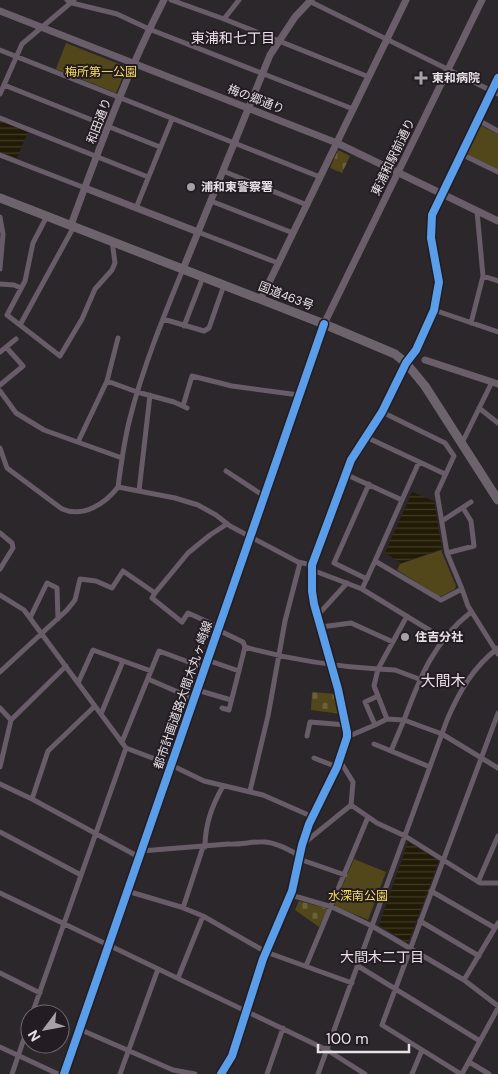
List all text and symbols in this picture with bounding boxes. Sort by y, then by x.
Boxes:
district label: 東浦和七丁目 [191,29,275,47]
park label: 梅所第一公園 [65,64,137,80]
place label: 東和病院 [432,70,480,86]
marker: 東和病院 [414,71,428,85]
street label: 梅の郷通り [225,81,287,117]
street label: 和田通り [83,96,115,146]
street label: 東浦和駅前通り [367,116,419,198]
place label: 浦和東警察署 [201,179,273,195]
marker: 浦和東警察署 [185,181,197,193]
street label: 国道463号 [256,278,316,314]
street label: 都市計画道路大間木丸ヶ崎線 [150,619,216,771]
place label: 住吉分社 [415,629,463,645]
marker: 住吉分社 [399,631,411,643]
district label: 大間木 [420,671,466,691]
park label: 水深南公園 [328,888,388,904]
district label: 大間木二丁目 [340,948,424,966]
north arrow [20,1004,70,1054]
scale bar [318,1022,409,1054]
text: N [24,1027,44,1045]
text: 100 m [326,1029,369,1049]

